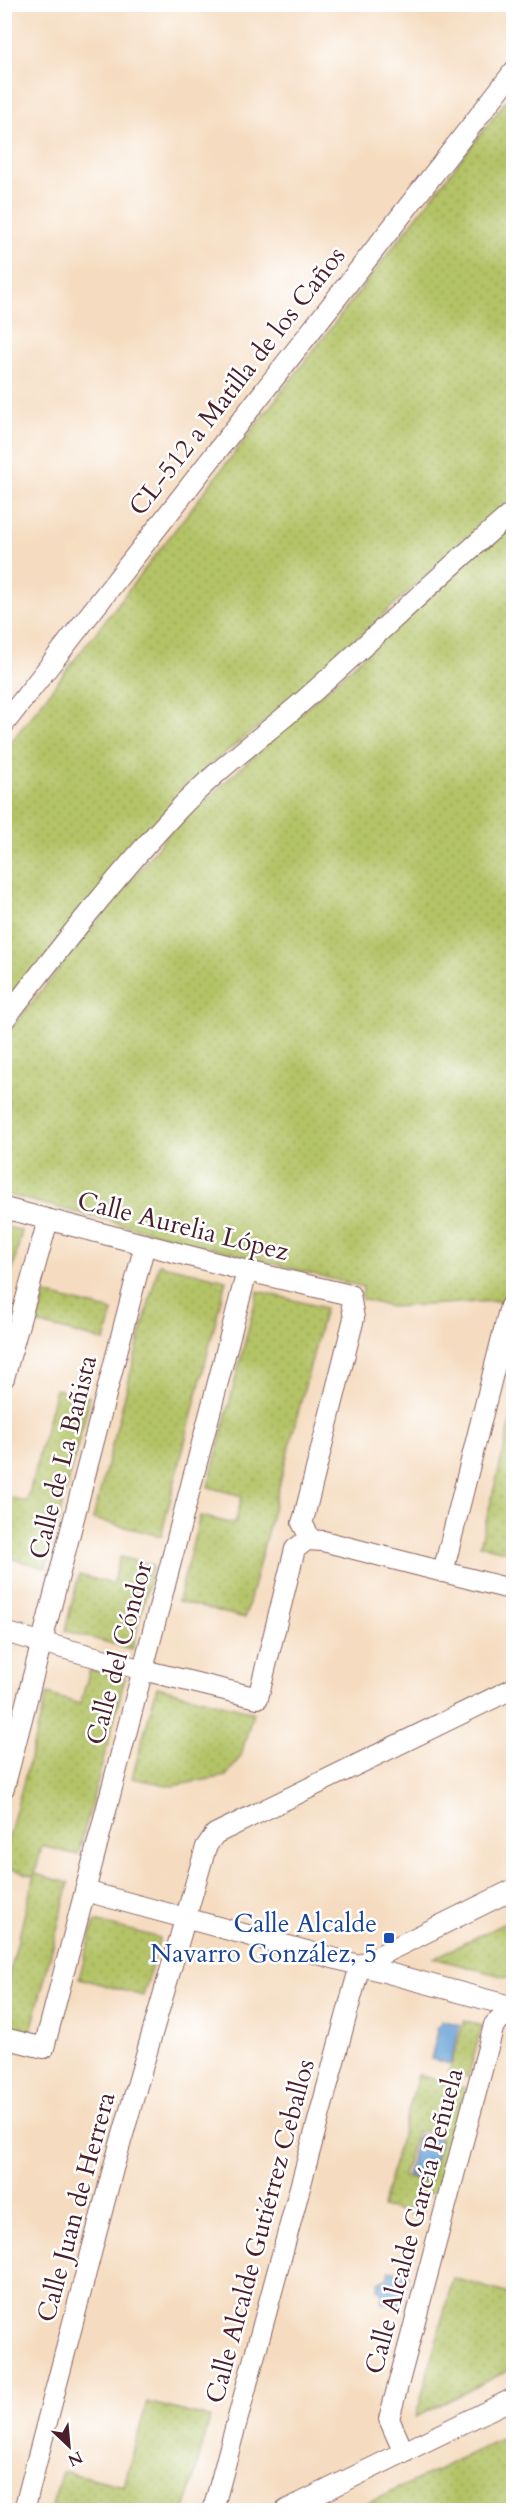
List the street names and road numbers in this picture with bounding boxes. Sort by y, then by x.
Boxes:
street label: CL-512 a Matilla de los Caños [121,239,353,523]
street label: Calle Aurelia López [74,1183,293,1269]
street label: Calle de La Bañista [21,1351,105,1563]
street label: Calle del Cóndor [78,1557,160,1749]
street label: Calle Alcalde Gutiérrez Ceballos [197,2055,323,2407]
street label: Calle Alcalde García Peñuela [356,2064,472,2378]
street label: Calle Juan de Herrera [28,2088,124,2326]

